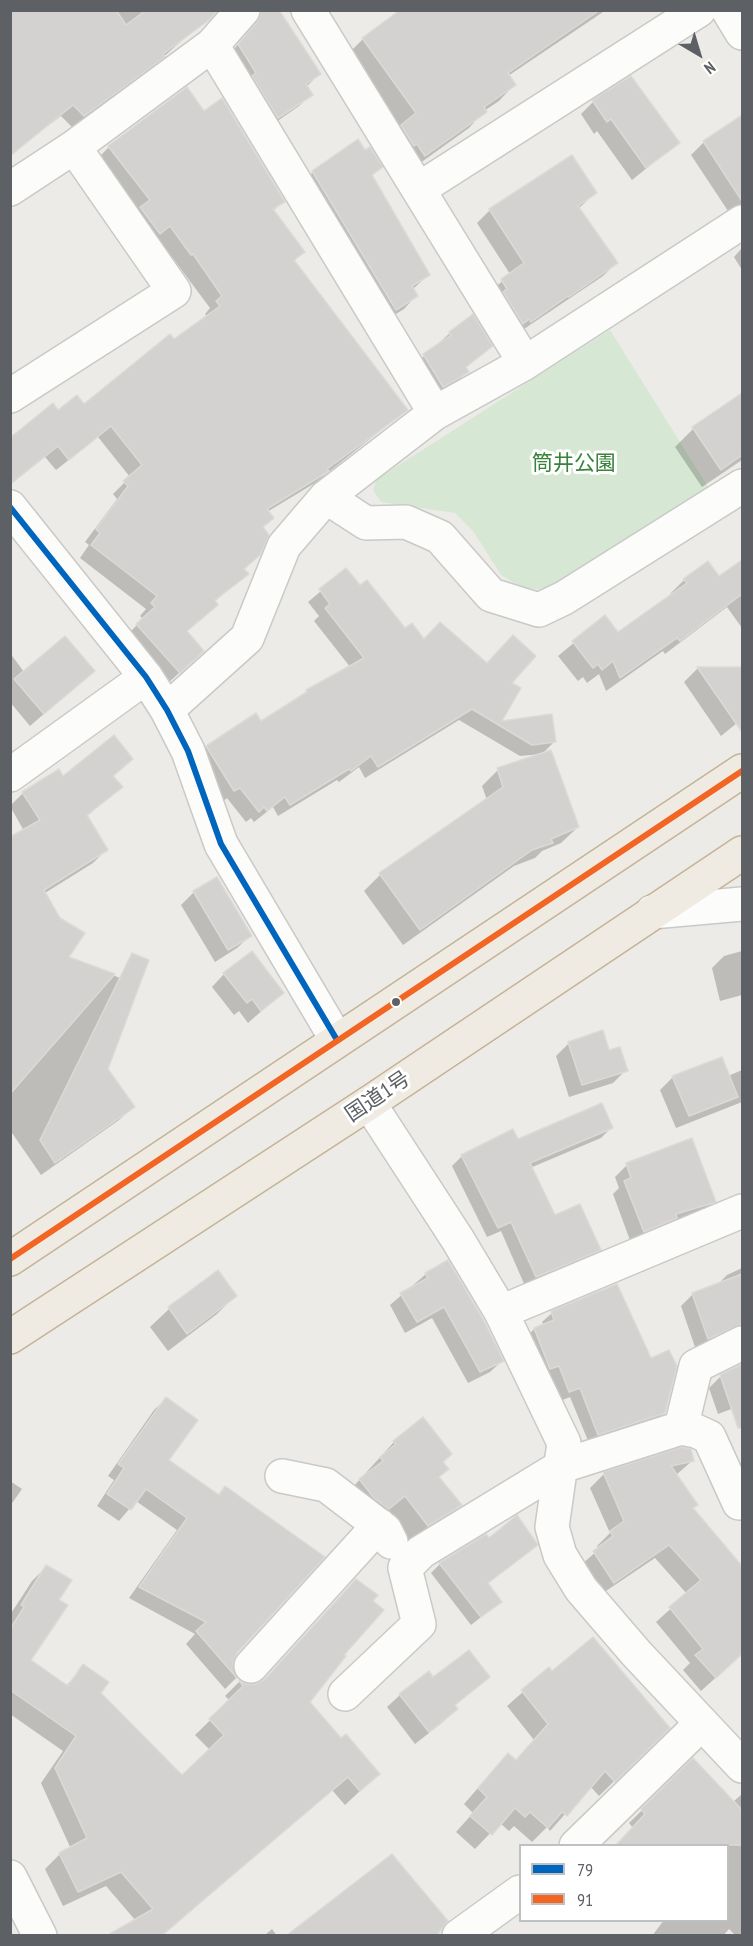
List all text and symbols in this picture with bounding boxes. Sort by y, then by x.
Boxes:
north arrow [669,24,729,84]
text: N [701,58,720,79]
park label: 筒井公園 [532,451,616,477]
unlabelled marker [390,996,402,1008]
street label: 国道1号 [341,1066,415,1128]
legend [519,1844,729,1922]
text: 79 [577,1858,593,1881]
text: 91 [577,1888,593,1911]

